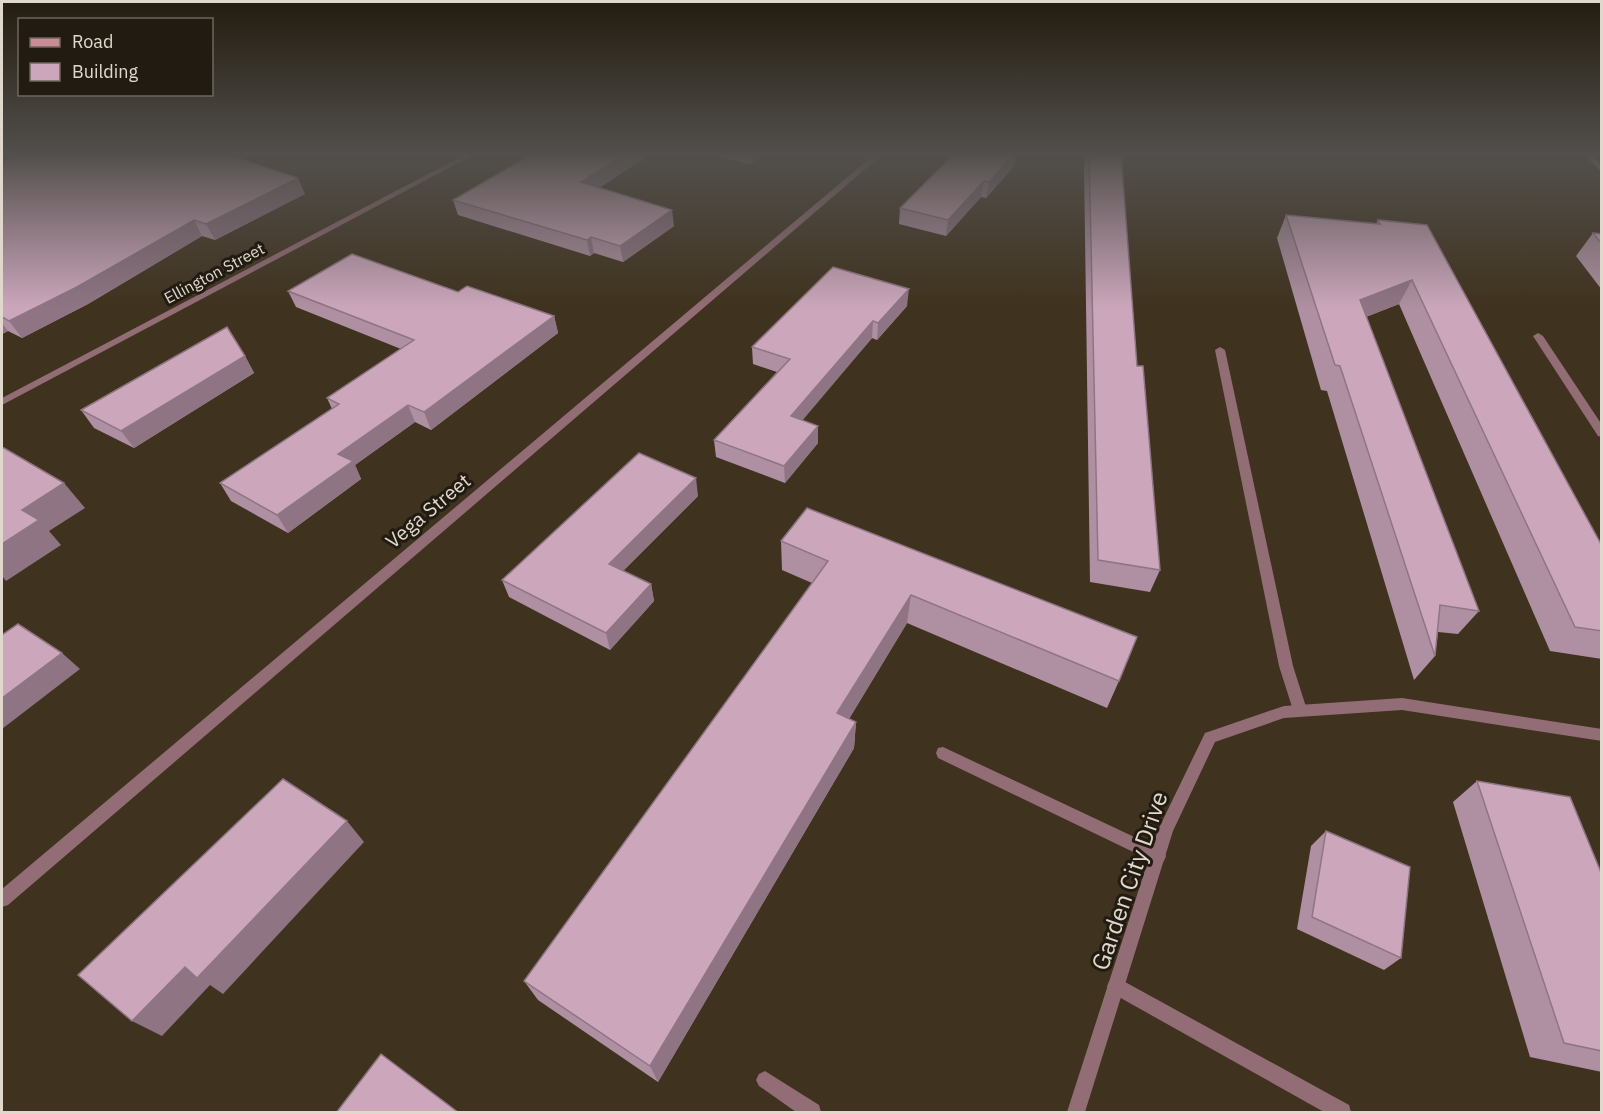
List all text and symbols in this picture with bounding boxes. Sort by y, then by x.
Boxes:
legend [18,18,213,96]
text: Road [72,30,113,53]
text: Building [72,60,139,83]
street label: Ellington Street [160,238,268,308]
street label: Vega Street [379,467,476,554]
street label: Garden City Drive [1083,787,1175,974]

